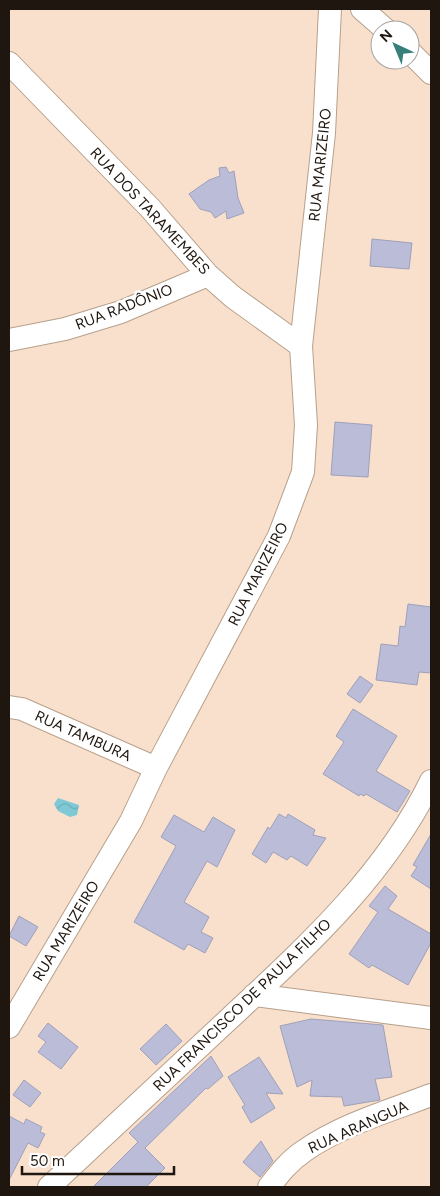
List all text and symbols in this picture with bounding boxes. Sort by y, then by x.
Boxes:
north arrow [370,20,420,70]
text: N [377,26,396,46]
street label: RUA MARIZEIRO [305,107,335,223]
street label: RUA DOS TARAMEMBES [86,144,214,278]
street label: RUA RADÔNIO [73,280,175,334]
street label: RUA MARIZEIRO [224,519,292,629]
street label: RUA TAMBURA [32,707,134,765]
street label: RUA MARIZEIRO [29,878,103,984]
street label: RUA FRANCISCO DE PAULA FILHO [149,915,335,1095]
street label: RUA ARANGUA [305,1097,411,1157]
scale bar [22,1144,175,1176]
text: 50 m [30,1152,65,1170]

